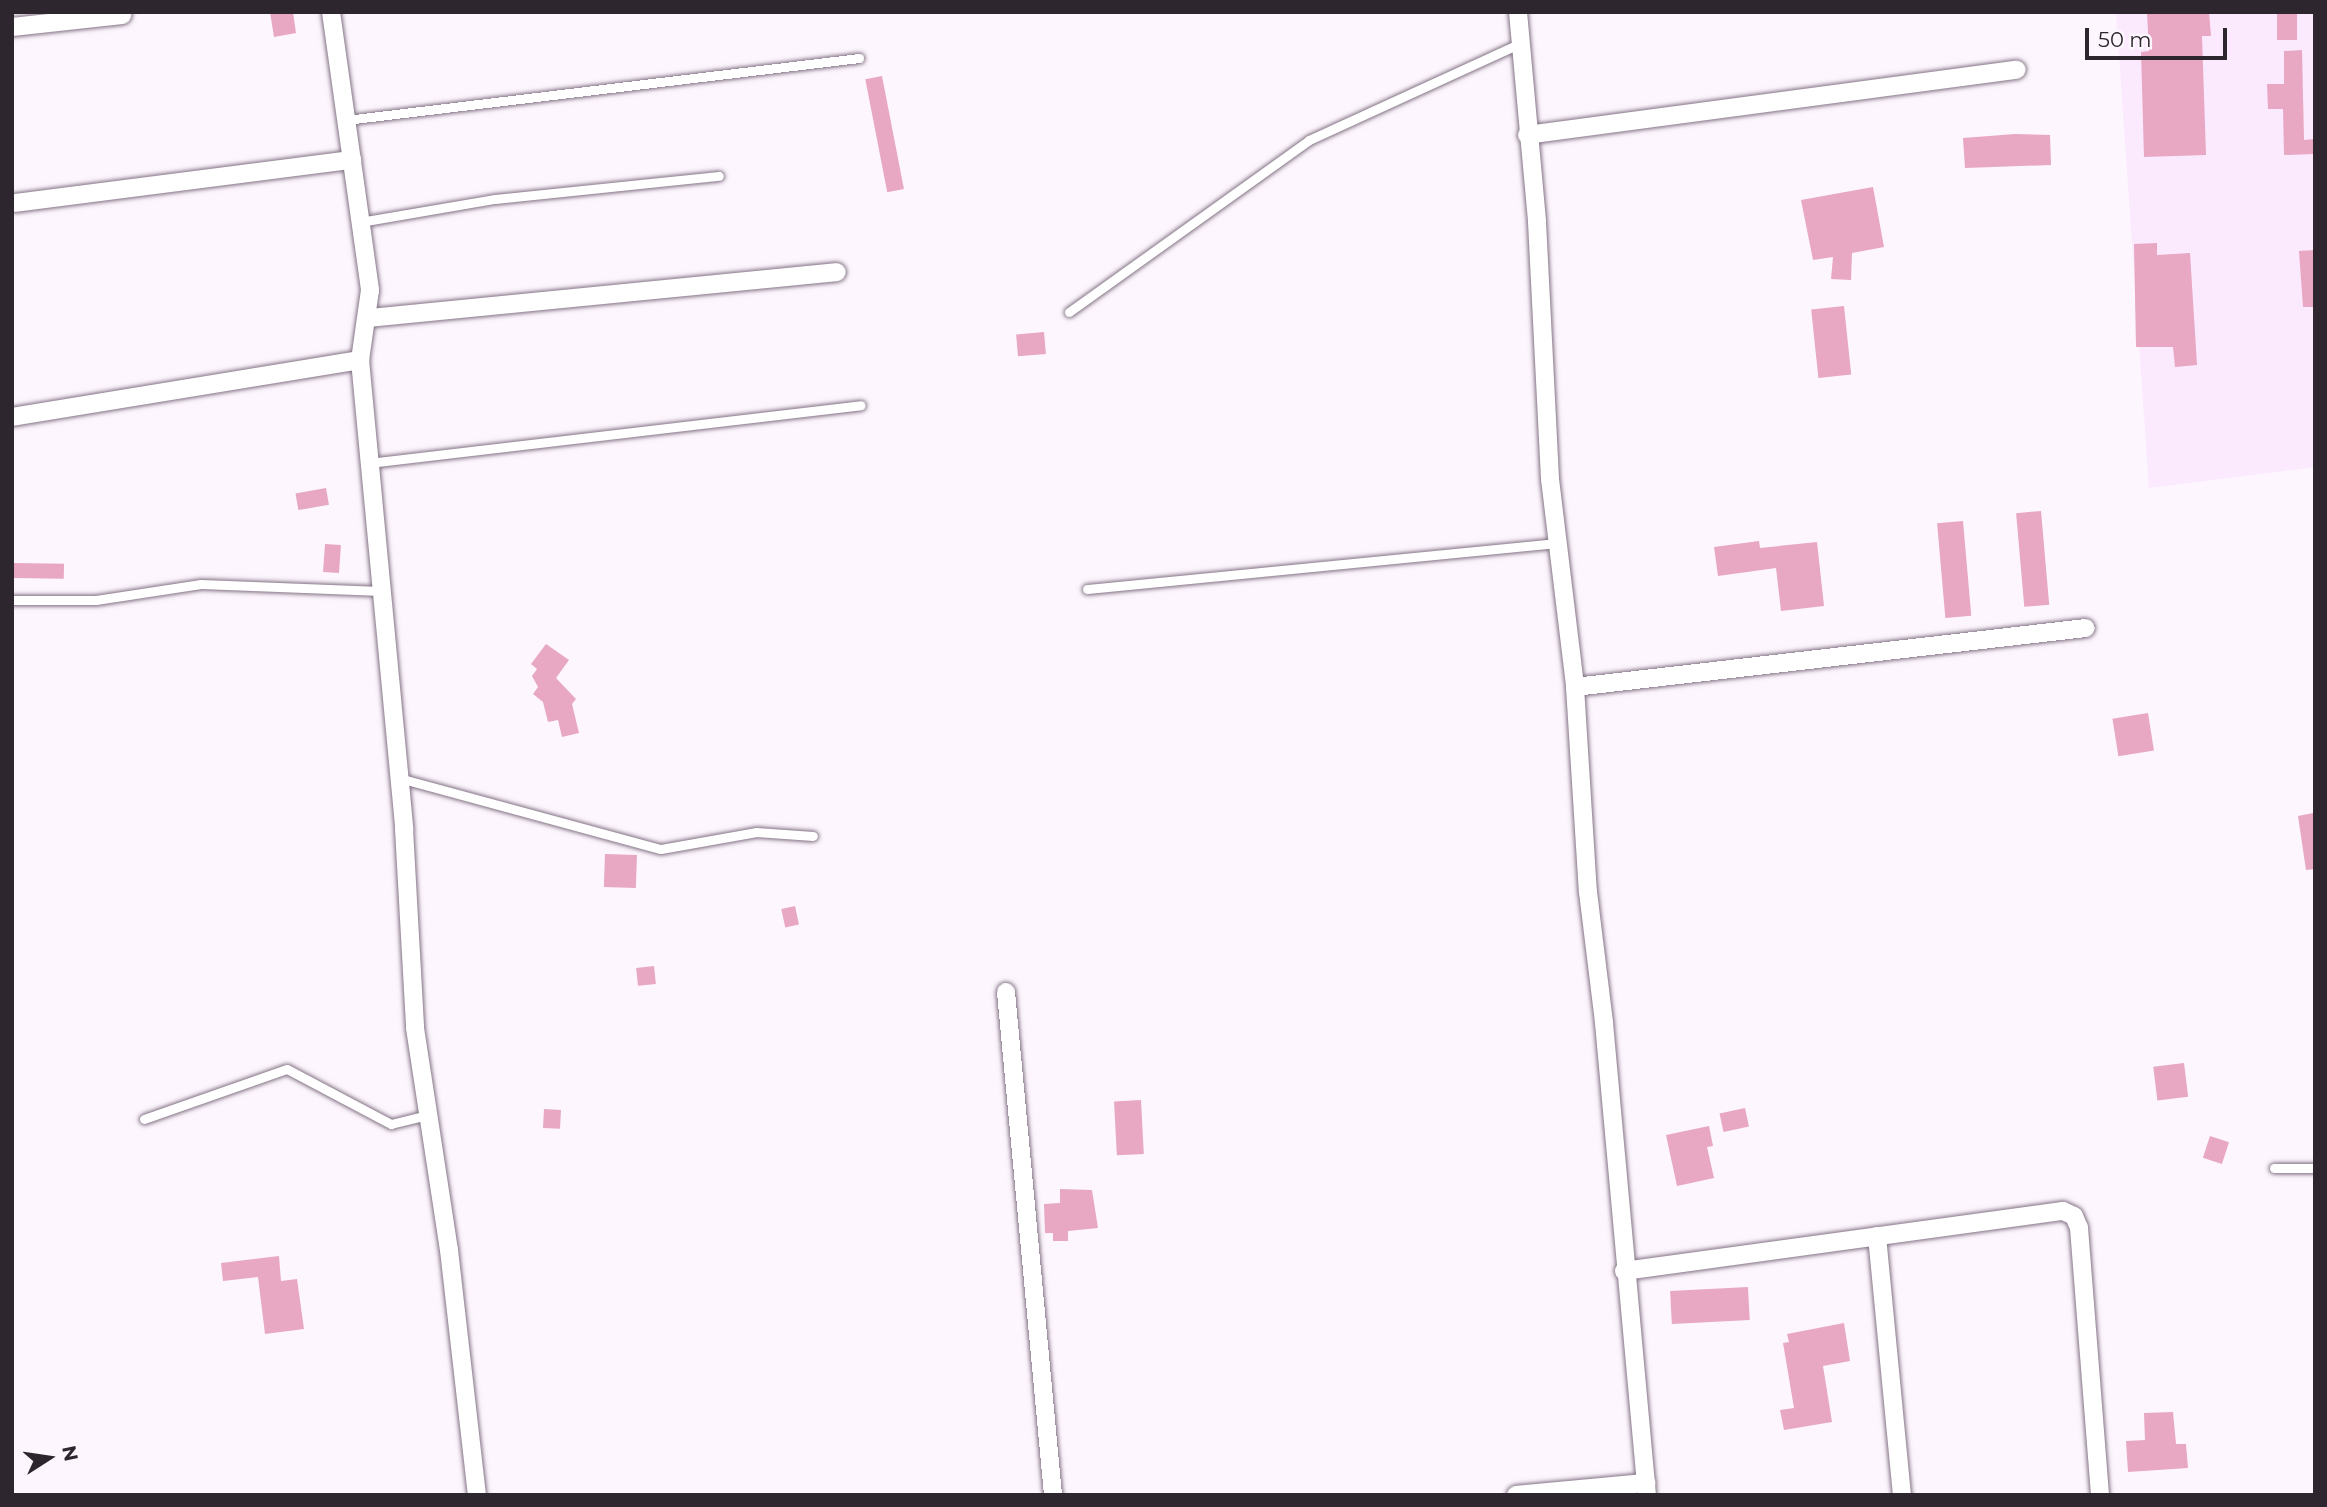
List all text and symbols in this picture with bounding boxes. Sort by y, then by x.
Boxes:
scale bar [2089,14,2231,58]
text: 50 m [2098,27,2152,52]
north arrow [14,1423,84,1493]
text: N [57,1444,83,1463]

